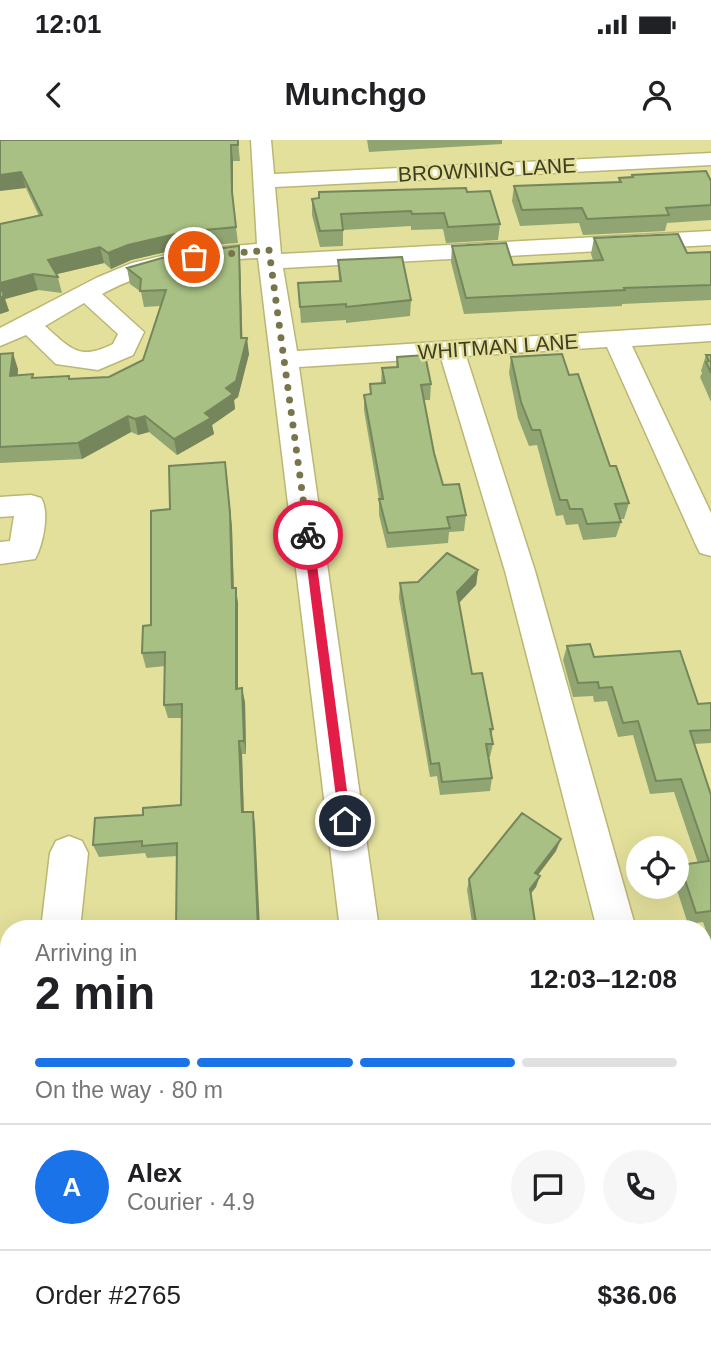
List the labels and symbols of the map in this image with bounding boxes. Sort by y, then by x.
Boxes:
street label: BROWNING LANE [397,153,577,186]
pin [164,227,224,287]
street label: WHITMAN LANE [417,329,579,364]
courier [273,500,343,570]
pin [315,791,375,851]

